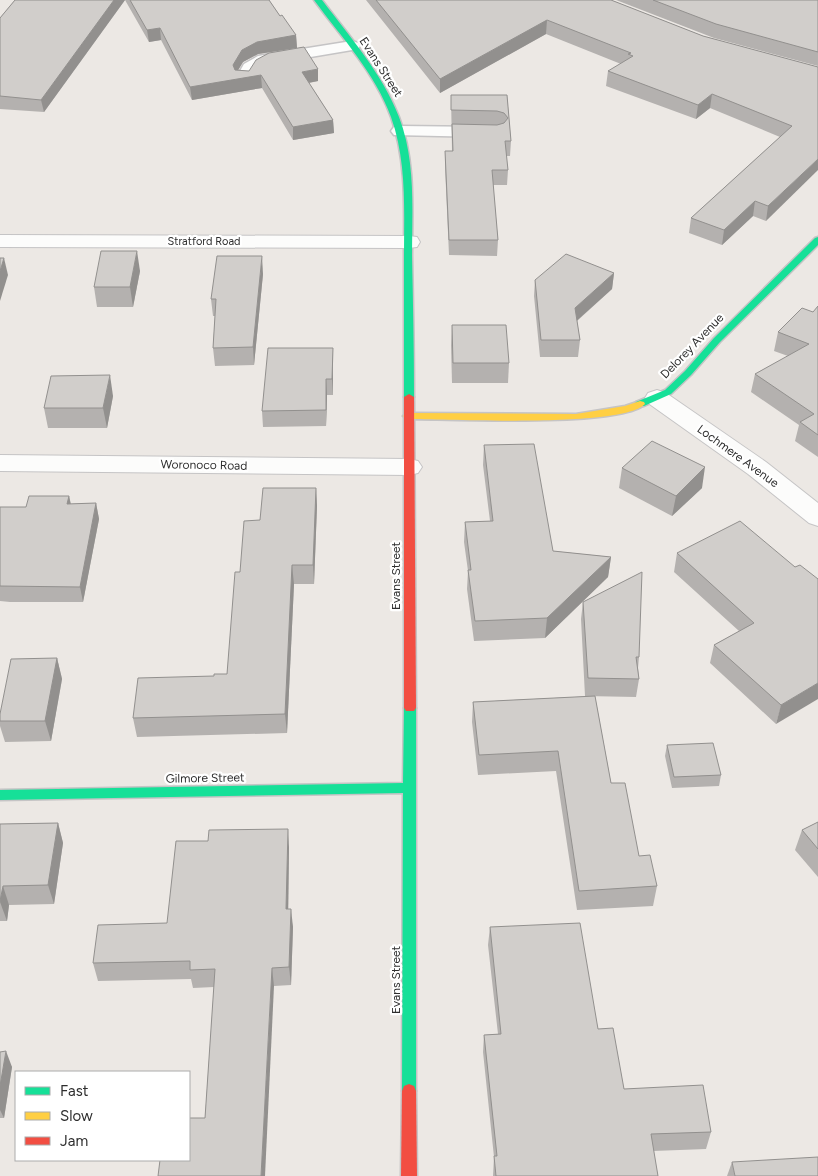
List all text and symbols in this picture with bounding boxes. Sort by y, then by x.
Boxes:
street label: Evans Street [357,35,406,100]
street label: Stratford Road [167,235,241,248]
street label: Delorey Avenue [658,310,727,381]
street label: Lochmere Avenue [695,422,782,491]
street label: Woronoco Road [161,457,247,473]
street label: Evans Street [389,541,403,610]
street label: Gilmore Street [165,770,245,786]
street label: Evans Street [389,945,403,1014]
legend [15,1071,190,1161]
text: Fast [60,1082,89,1100]
text: Slow [60,1107,93,1125]
text: Jam [60,1132,88,1150]

